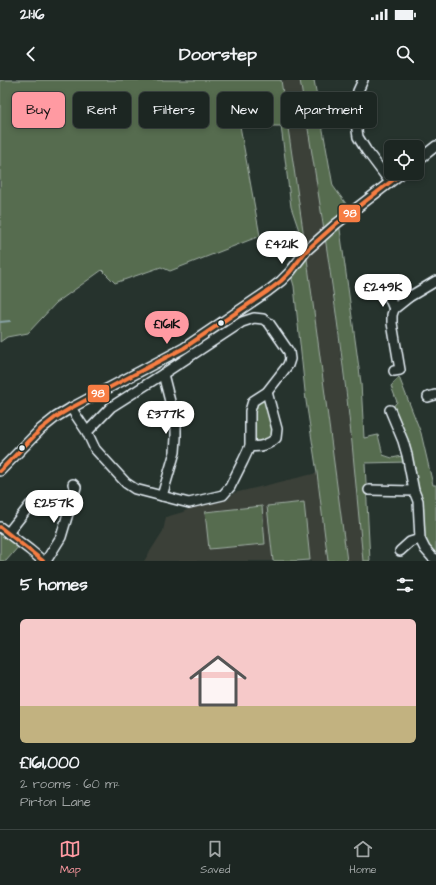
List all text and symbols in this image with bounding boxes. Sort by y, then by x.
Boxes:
text: 21:16 [20,4,44,25]
text: Doorstep [179,42,257,67]
icon: back [20,43,42,65]
icon: search [394,43,416,65]
chip: Buy [12,92,65,128]
chip: Rent [73,92,131,128]
chip: Filters [139,92,209,128]
chip: New [217,92,273,128]
chip: Apartment [281,92,377,128]
map controls [384,140,424,180]
button: locate [384,140,424,180]
line badge: 98 [338,204,361,223]
text: 98 [343,206,358,221]
pin: £421K [254,231,310,265]
text: £421K [266,235,298,253]
pin: £249K [355,274,411,308]
text: £249K [364,278,402,296]
pin: £161K [139,311,195,345]
text: £161K [154,315,180,333]
unlabelled marker [216,318,226,328]
line badge: 98 [87,384,110,403]
text: 98 [91,386,106,401]
pin: £377K [138,401,194,435]
text: £377K [147,405,185,423]
unlabelled marker [17,443,27,453]
pin: £257K [26,490,82,524]
text: £257K [34,494,74,512]
text: 5 homes [20,573,88,597]
icon: filters [394,574,416,596]
icon: home [182,645,254,717]
text: £161,000 [20,751,79,775]
text: 2 rooms · 60 m² [20,775,120,793]
text: Pirton Lane [20,793,91,811]
tab: Map [59,838,81,877]
tab: Saved [200,838,230,877]
tab: Home [349,838,377,877]

